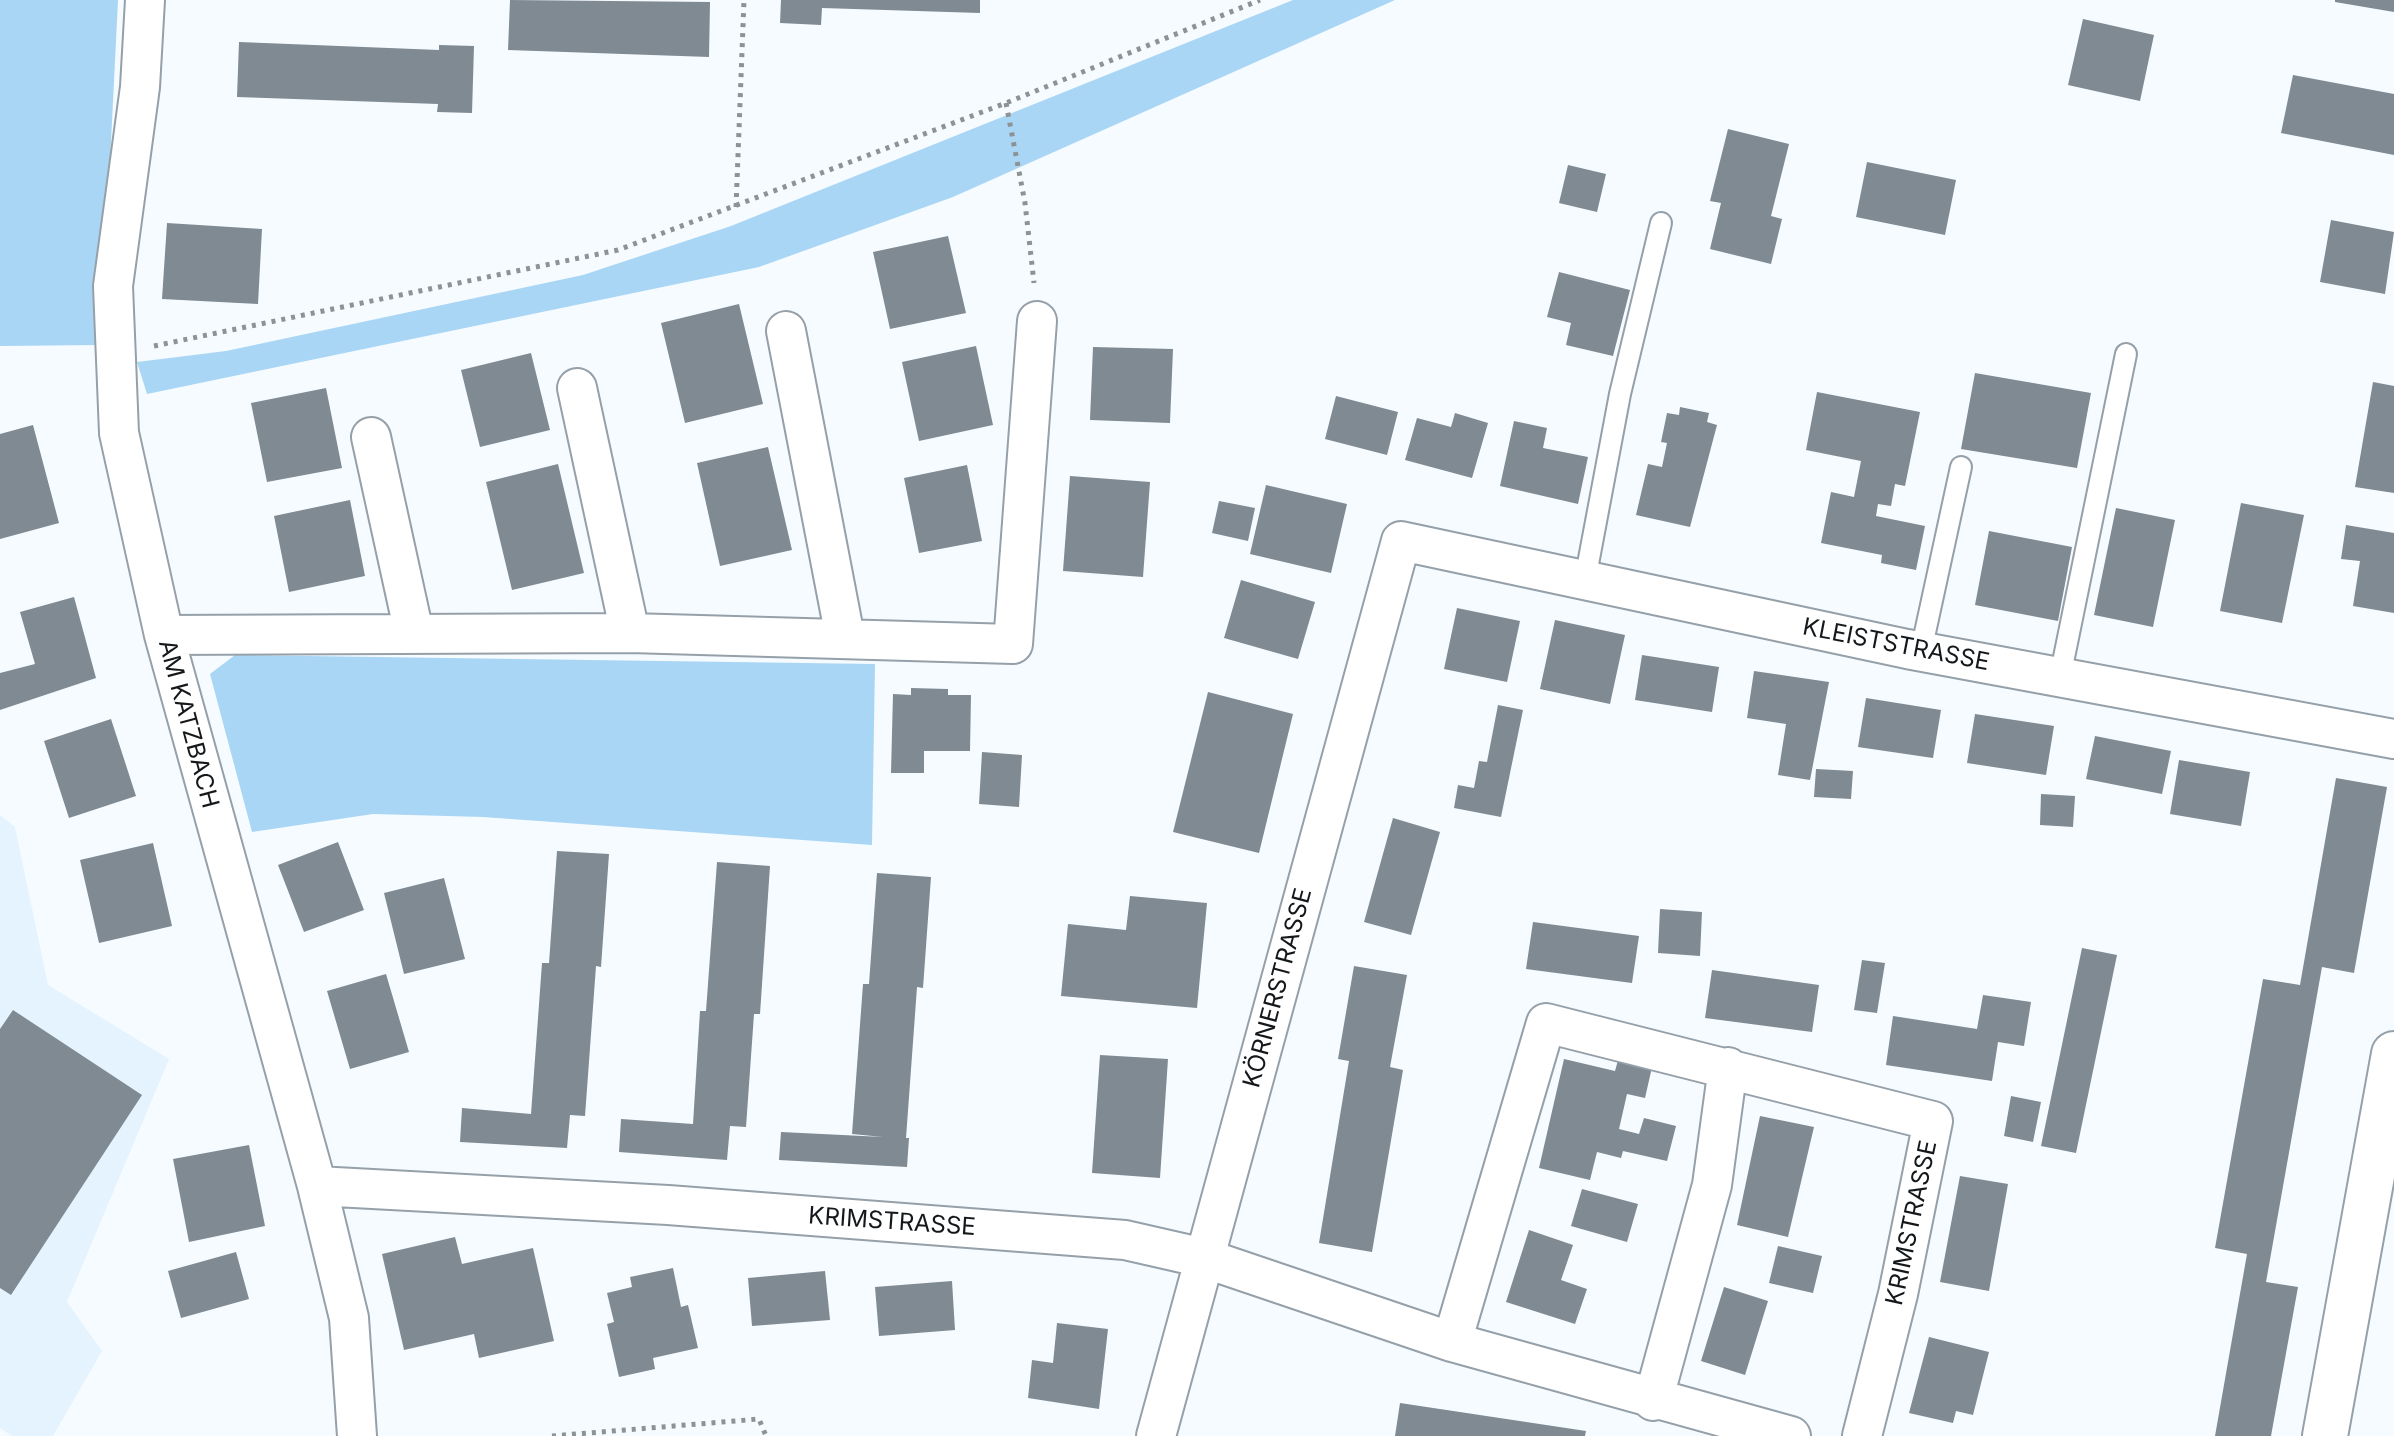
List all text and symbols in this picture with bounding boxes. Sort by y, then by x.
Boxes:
street label: KLEISTSTRASSE [1800,613,1992,677]
street label: AM KATZBACH [152,637,224,811]
street label: KÖRNERSTRASSE [1238,885,1318,1091]
street label: KRIMSTRASSE [1880,1138,1944,1308]
street label: KRIMSTRASSE [807,1202,977,1242]

